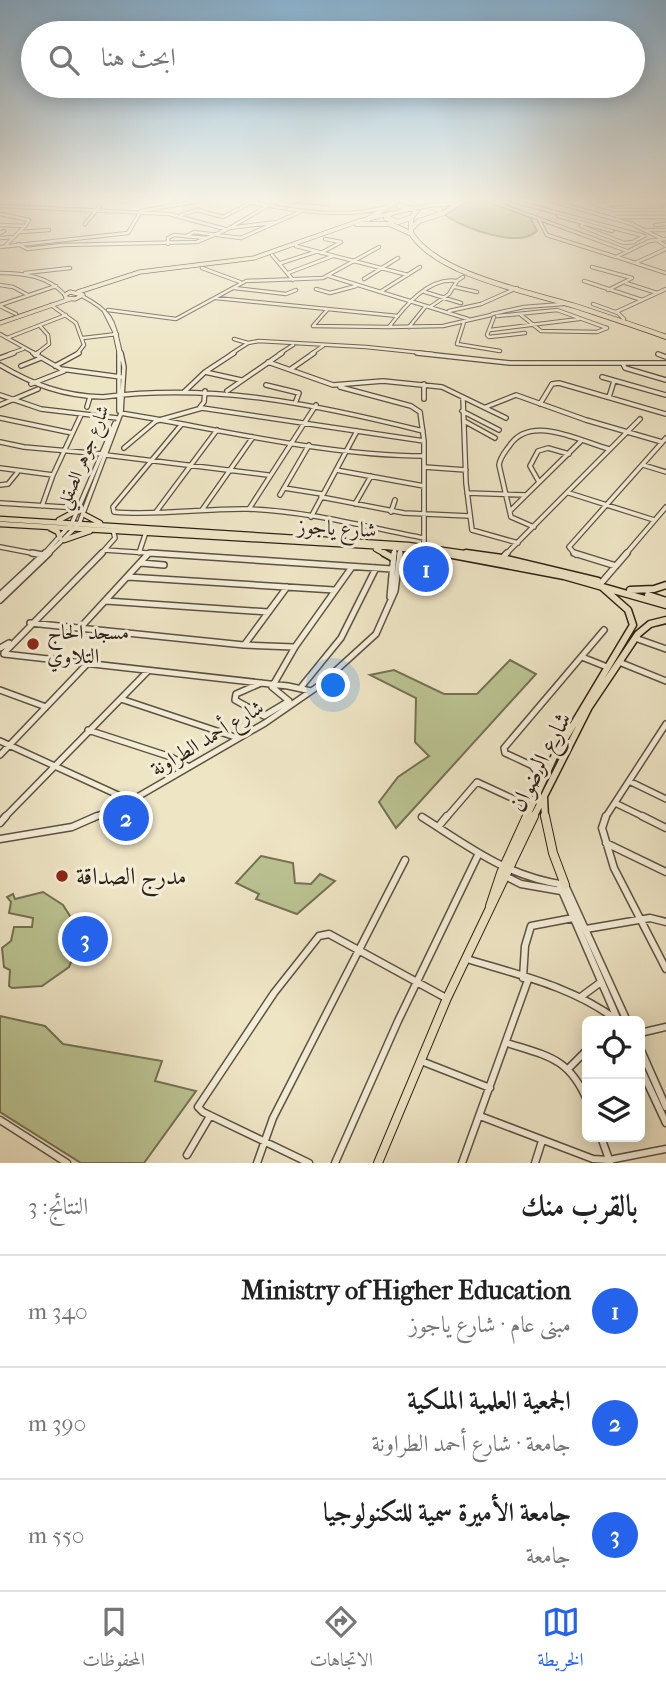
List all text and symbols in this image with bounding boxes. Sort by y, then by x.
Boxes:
search box [21,21,645,98]
icon: search [45,41,83,79]
text: ابحث هنا [101,42,176,73]
street label: شارع جوهر الصقلي [53,402,119,514]
street label: شارع ياجوز [295,514,377,548]
pin: 1 [403,543,449,595]
place label: مسجد الحاج التلاوي [47,620,129,672]
marker: مسجد الحاج التلاوي [25,636,41,652]
your location [316,668,350,702]
street label: شارع أحمد الطراونة [145,692,271,786]
street label: شارع الرضوان [503,707,582,819]
pin: 2 [103,792,149,844]
place label: مدرج الصداقة [76,862,187,897]
marker: مدرج الصداقة [54,868,70,884]
pin: 3 [62,913,108,965]
map controls [582,1016,645,1142]
button: locate [582,1016,645,1079]
button: layers [582,1079,645,1142]
text: بالقرب منك [521,1189,638,1224]
text: النتائج: 3 [28,1193,88,1220]
text: Ministry of Higher Education [241,1275,571,1306]
text: 340 m [28,1298,88,1325]
text: 1 [611,1298,619,1325]
text: مبنى عام · شارع ياجوز [409,1311,571,1338]
text: الجمعية العلمية الملكية [407,1385,571,1416]
text: 390 m [28,1410,86,1437]
text: 2 [609,1410,621,1437]
text: جامعة · شارع أحمد الطراونة [372,1430,571,1457]
text: جامعة الأميرة سمية للتكنولوجيا [323,1497,571,1528]
text: 550 m [28,1522,84,1549]
text: 3 [610,1522,620,1549]
text: جامعة [526,1542,571,1569]
tab: المحفوظات [82,1603,145,1678]
tab: الاتجاهات [310,1603,373,1678]
tab: الخريطة [537,1603,584,1678]

